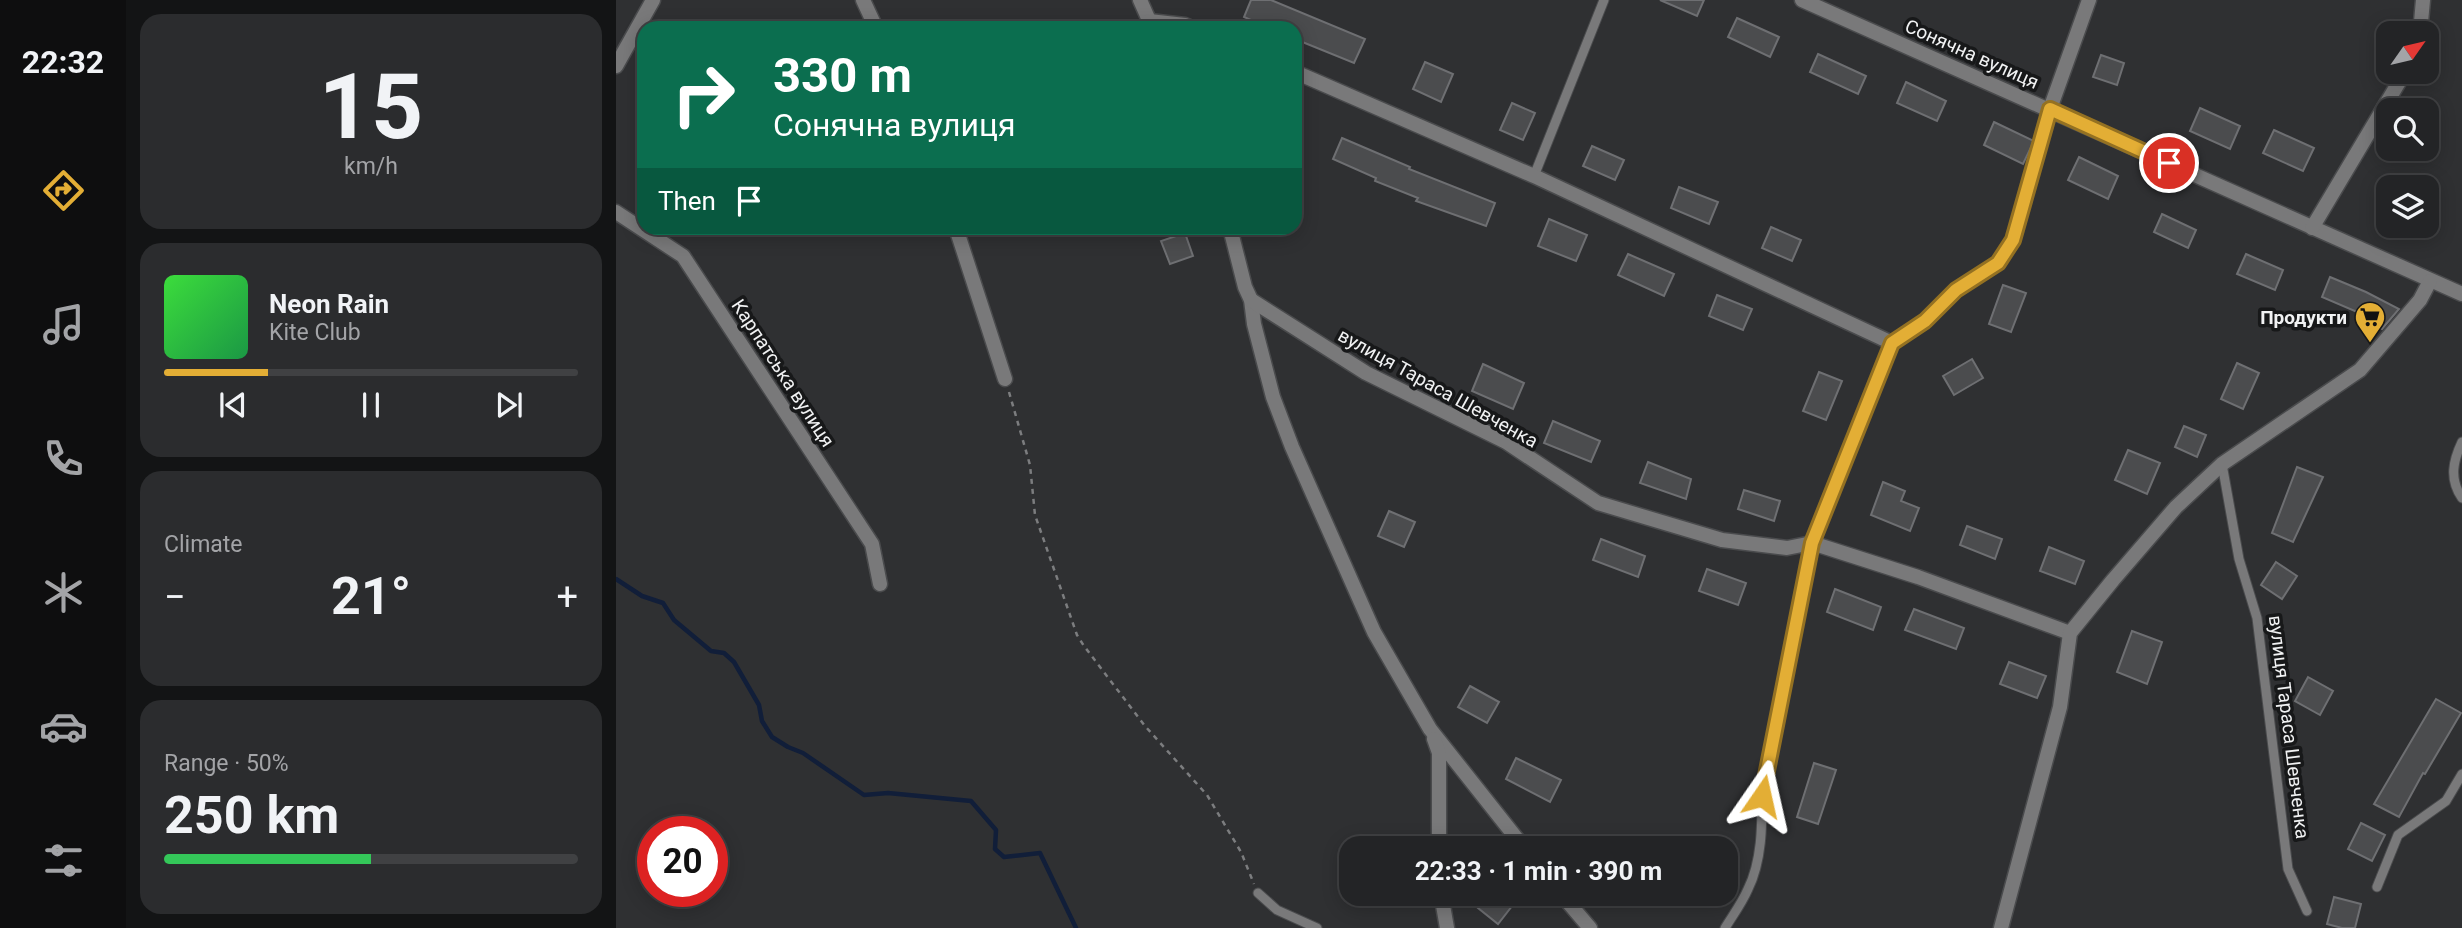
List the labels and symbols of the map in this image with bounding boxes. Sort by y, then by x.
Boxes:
street label: Сонячна вулиця [1902,14,2042,94]
north arrow [2376,21,2440,84]
pin [2139,133,2199,193]
street label: Карпатська вулиця [727,295,839,451]
supermarket icon: Продукти [2353,300,2387,344]
place label: Продукти [2260,306,2347,329]
street label: вулиця Тараса Шевченка [1334,323,1542,453]
street label: вулиця Тараса Шевченка [2264,614,2314,840]
position arrow [1725,759,1799,833]
speed limit sign: 20 [637,816,728,907]

